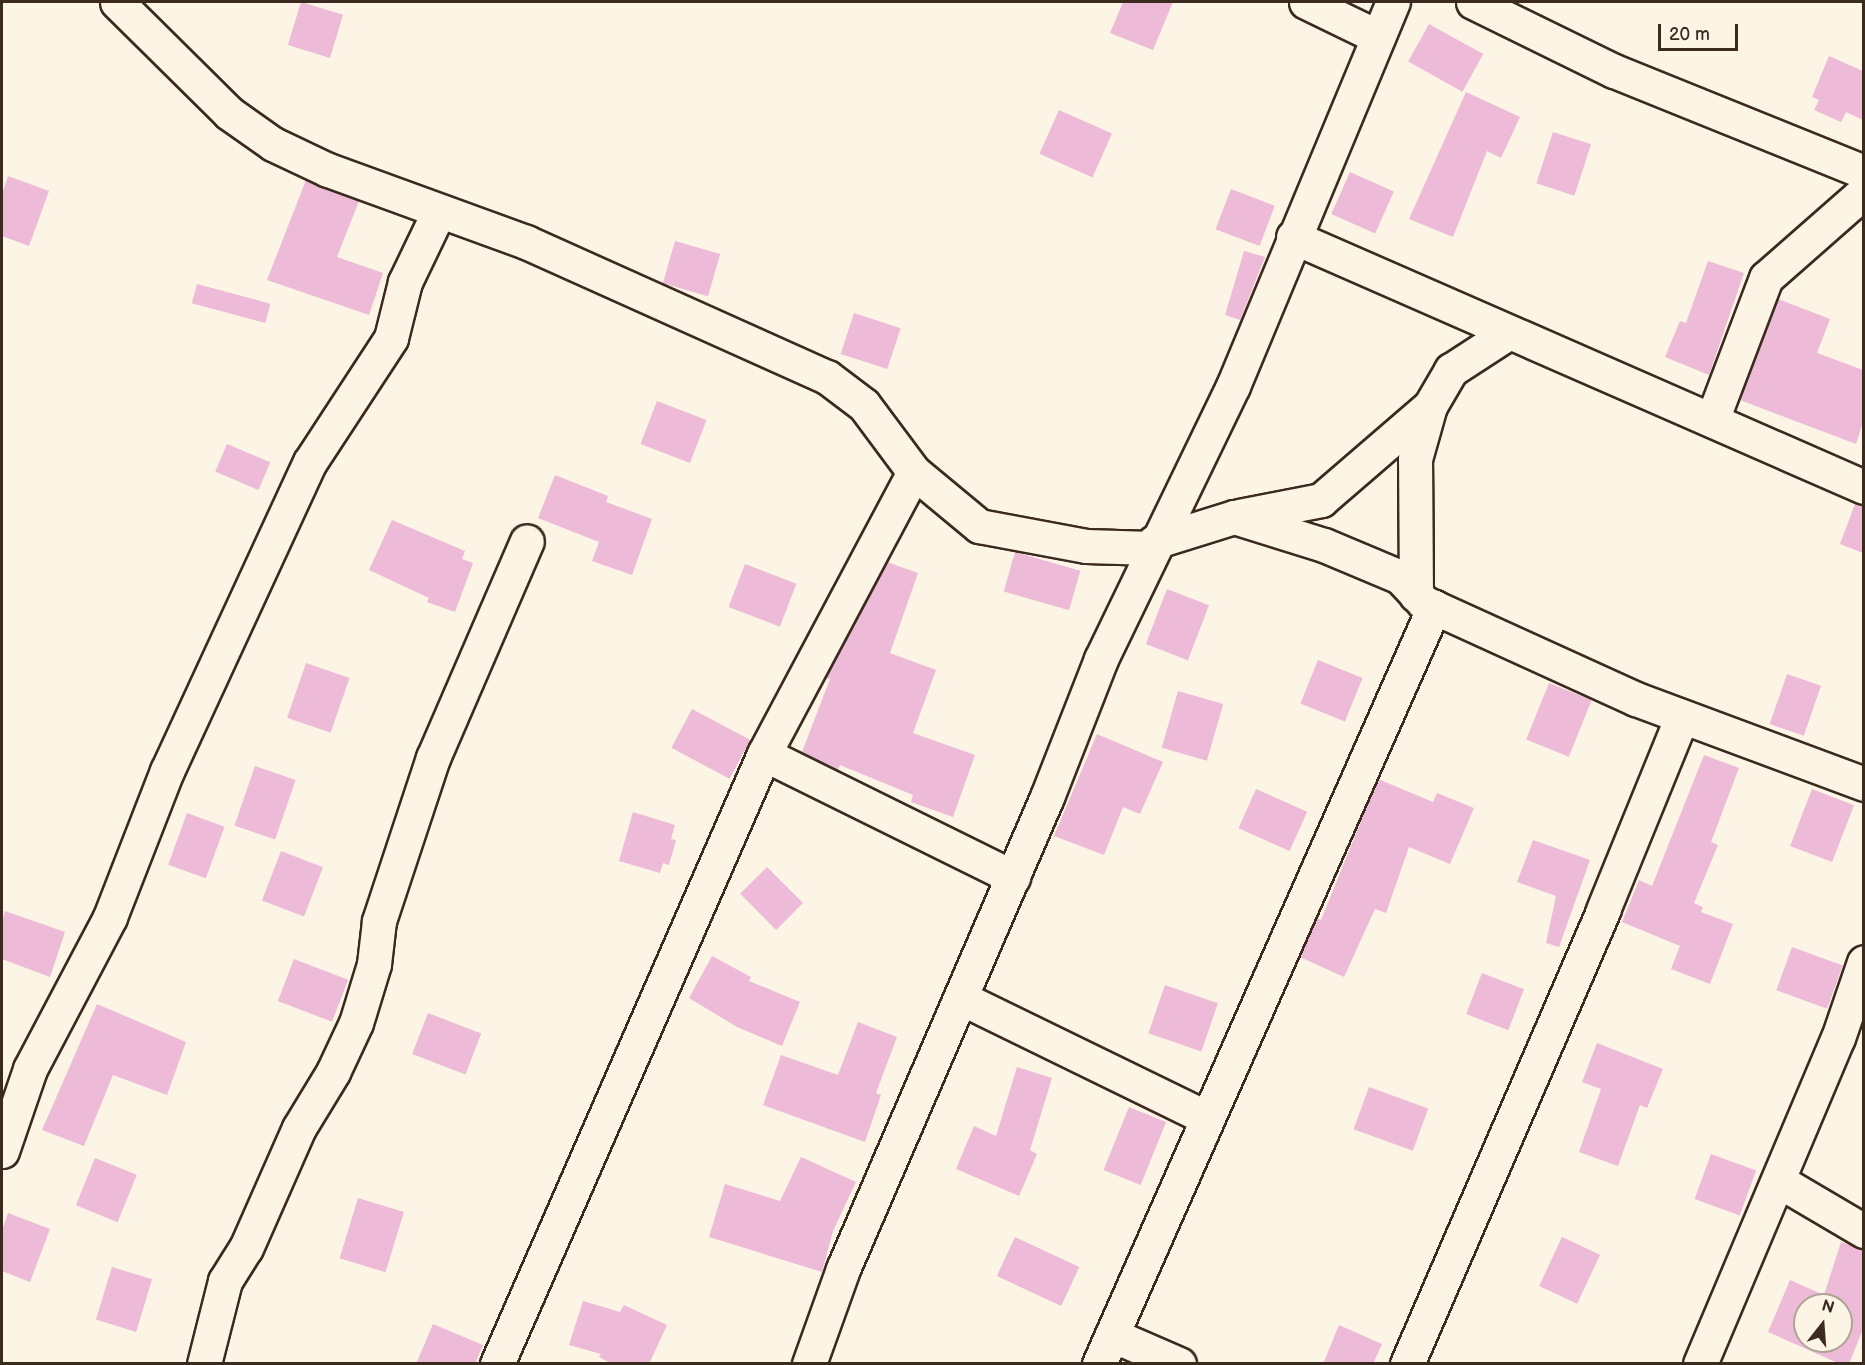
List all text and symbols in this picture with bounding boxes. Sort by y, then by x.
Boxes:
scale bar [1661,12,1740,50]
text: 20 m [1669,24,1710,45]
north arrow [1793,1293,1853,1353]
text: N [1819,1296,1836,1318]

